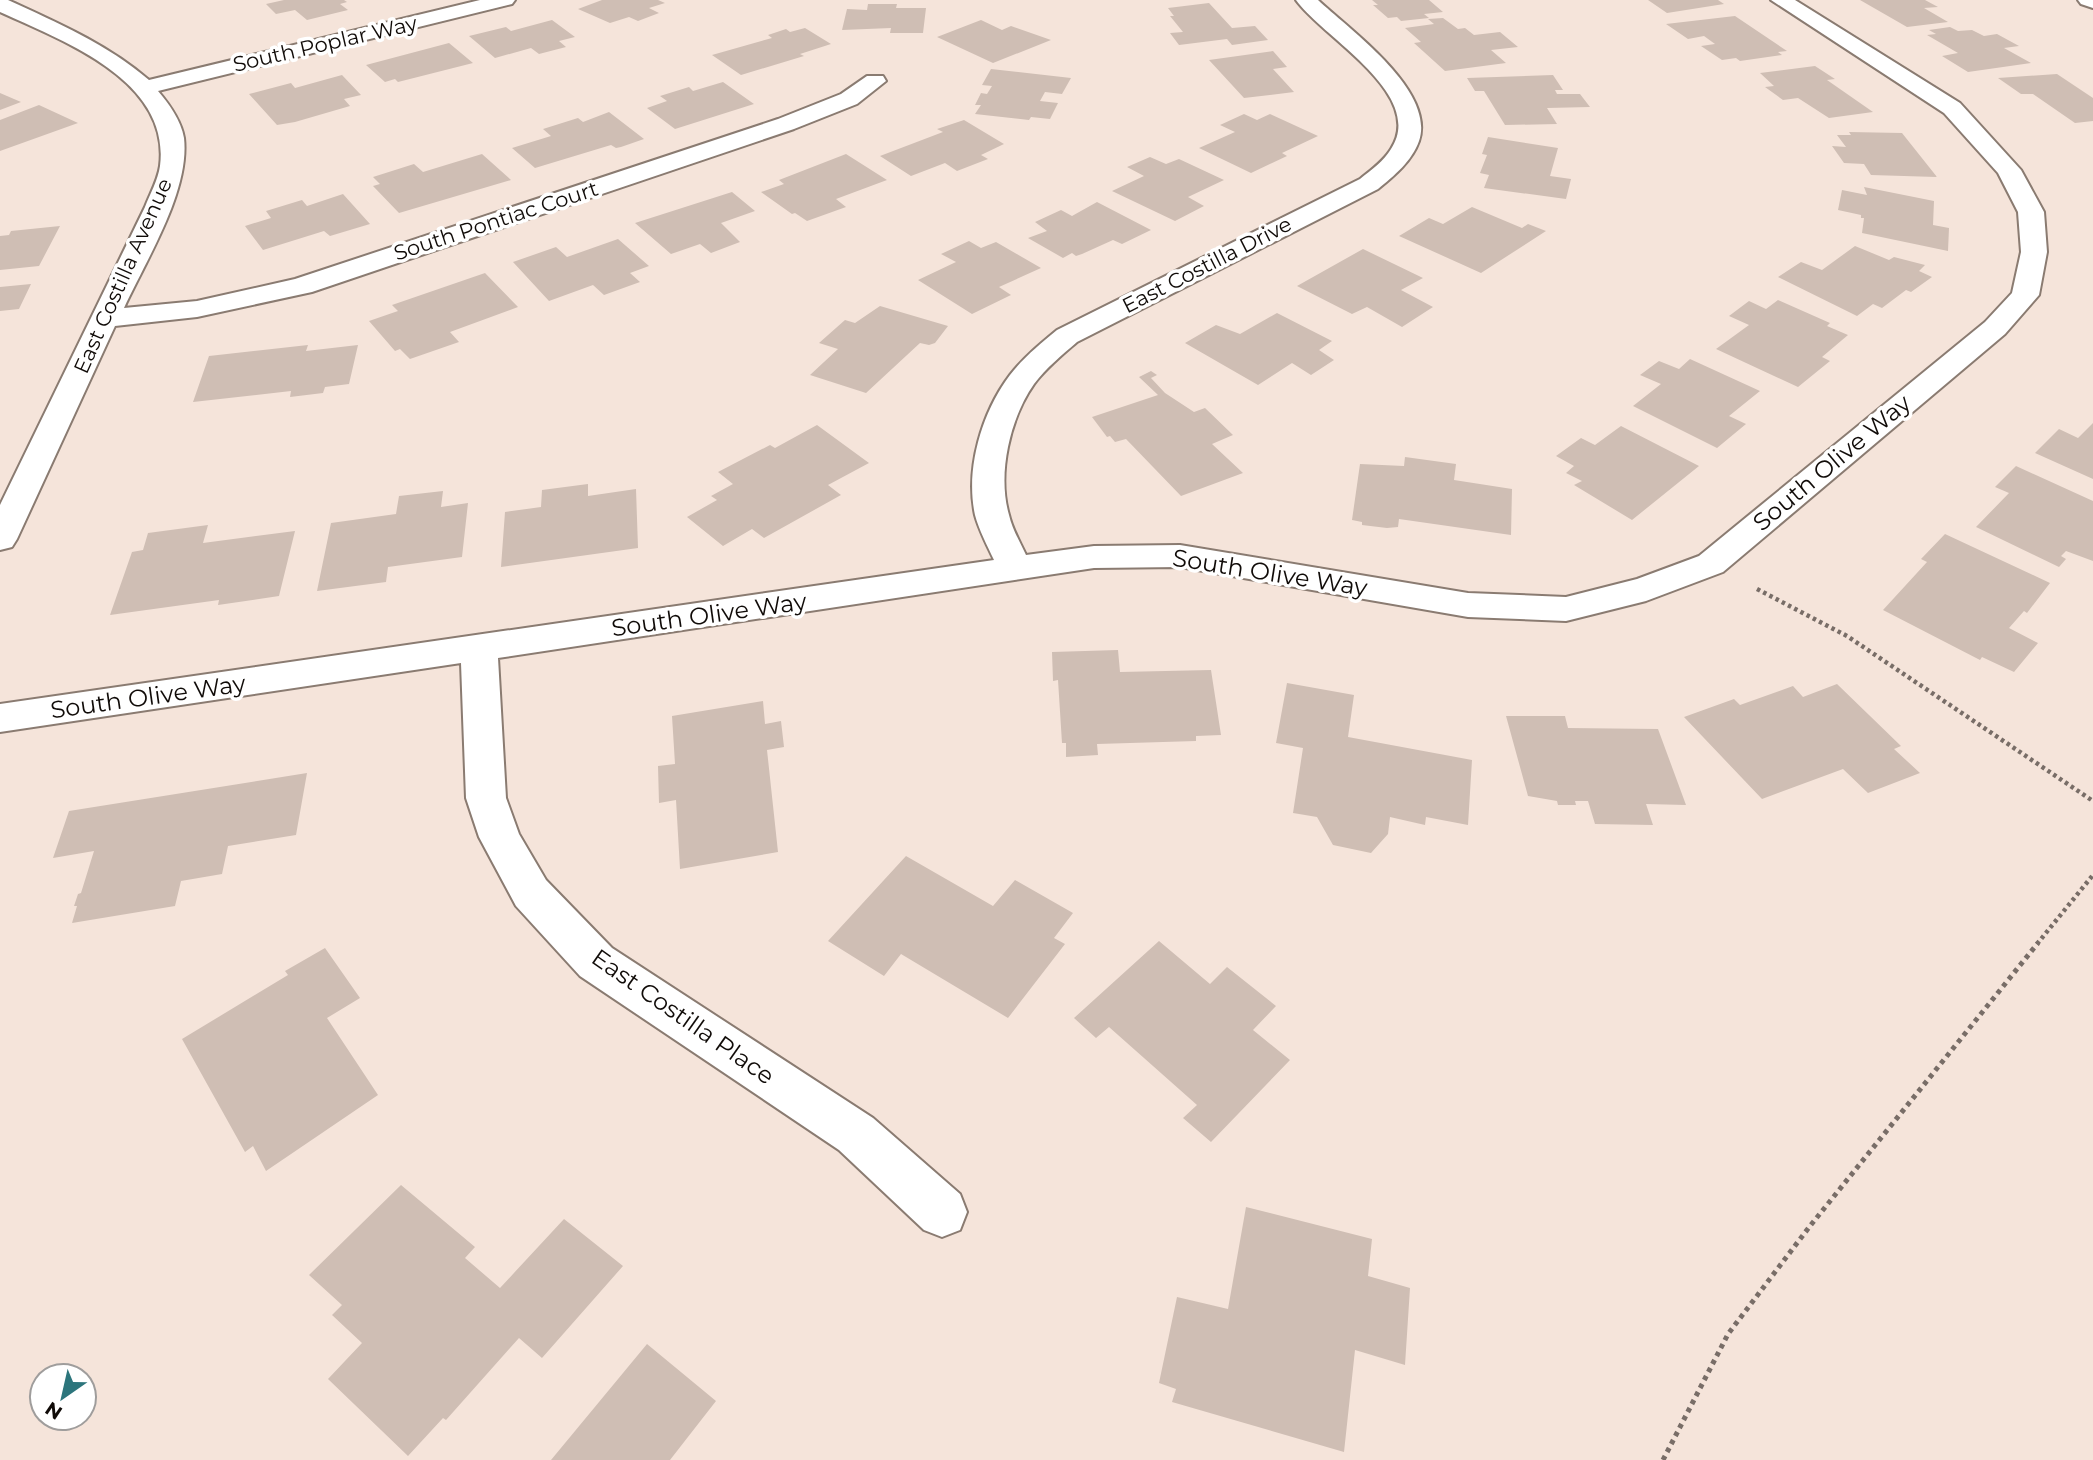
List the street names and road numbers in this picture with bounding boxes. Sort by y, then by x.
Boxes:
street label: South Poplar Way [230,10,420,77]
street label: East Costilla Avenue [68,174,177,377]
street label: South Pontiac Court [390,176,601,265]
street label: East Costilla Drive [1118,211,1296,318]
street label: South Olive Way [1747,388,1916,537]
street label: South Olive Way [1171,543,1370,602]
street label: South Olive Way [610,586,808,643]
street label: South Olive Way [49,668,247,725]
street label: East Costilla Place [586,943,780,1090]

